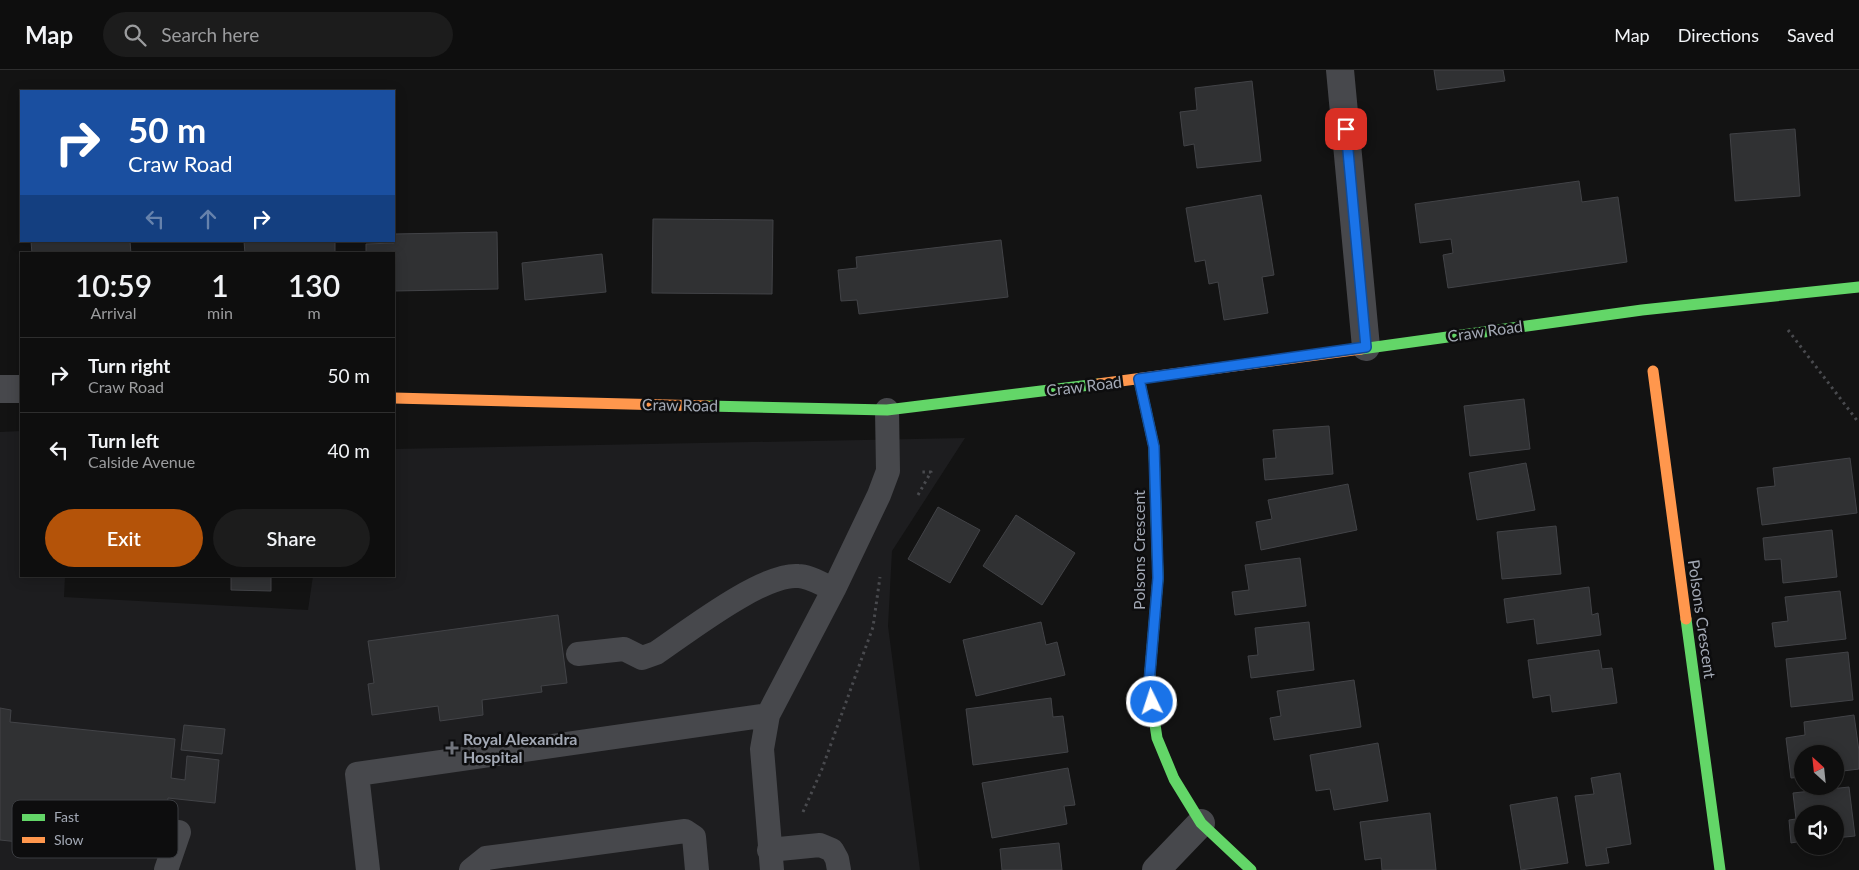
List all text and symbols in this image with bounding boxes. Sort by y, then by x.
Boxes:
search box [103,12,453,57]
text: Map [25,20,73,49]
icon: search [121,21,149,49]
text: Search here [161,23,259,46]
text: Map [1614,24,1650,46]
text: Directions [1678,24,1759,46]
text: Saved [1787,24,1834,46]
text: 50 m [128,108,206,150]
pin [1325,108,1367,150]
icon: right [45,110,110,175]
icon: arrive [1332,115,1360,143]
text: Craw Road [128,150,233,177]
icon: left [141,205,169,233]
icon: ahead [194,205,222,233]
icon: right [247,205,275,233]
text: 10:59 [75,267,152,303]
text: 1 [211,267,229,303]
text: 130 [288,267,340,303]
text: Arrival [90,303,137,322]
text: min [207,303,233,322]
text: m [307,303,321,322]
street label: Craw Road [1446,316,1524,345]
text: Turn right [88,354,170,377]
icon: right [45,361,73,389]
text: 50 m [327,364,370,387]
street label: Craw Road [1045,371,1123,400]
text: Craw Road [88,377,164,396]
street label: Craw Road [642,394,718,415]
text: Turn left [88,429,159,452]
icon: left [45,436,73,464]
text: 40 m [327,439,370,462]
text: Calside Avenue [88,452,195,471]
street label: Polsons Crescent [1129,490,1148,610]
button: Exit [45,509,203,567]
button: Share [213,509,370,567]
street label: Polsons Crescent [1685,558,1720,680]
position arrow [1125,675,1177,727]
place label: Royal Alexandra Hospital [463,729,577,766]
marker: Royal Alexandra Hospital [445,741,459,755]
north arrow [1794,745,1844,795]
map controls [1794,745,1844,855]
legend [12,800,178,858]
button: sound [1794,805,1844,855]
text: Fast [54,808,79,825]
text: Slow [54,831,84,848]

